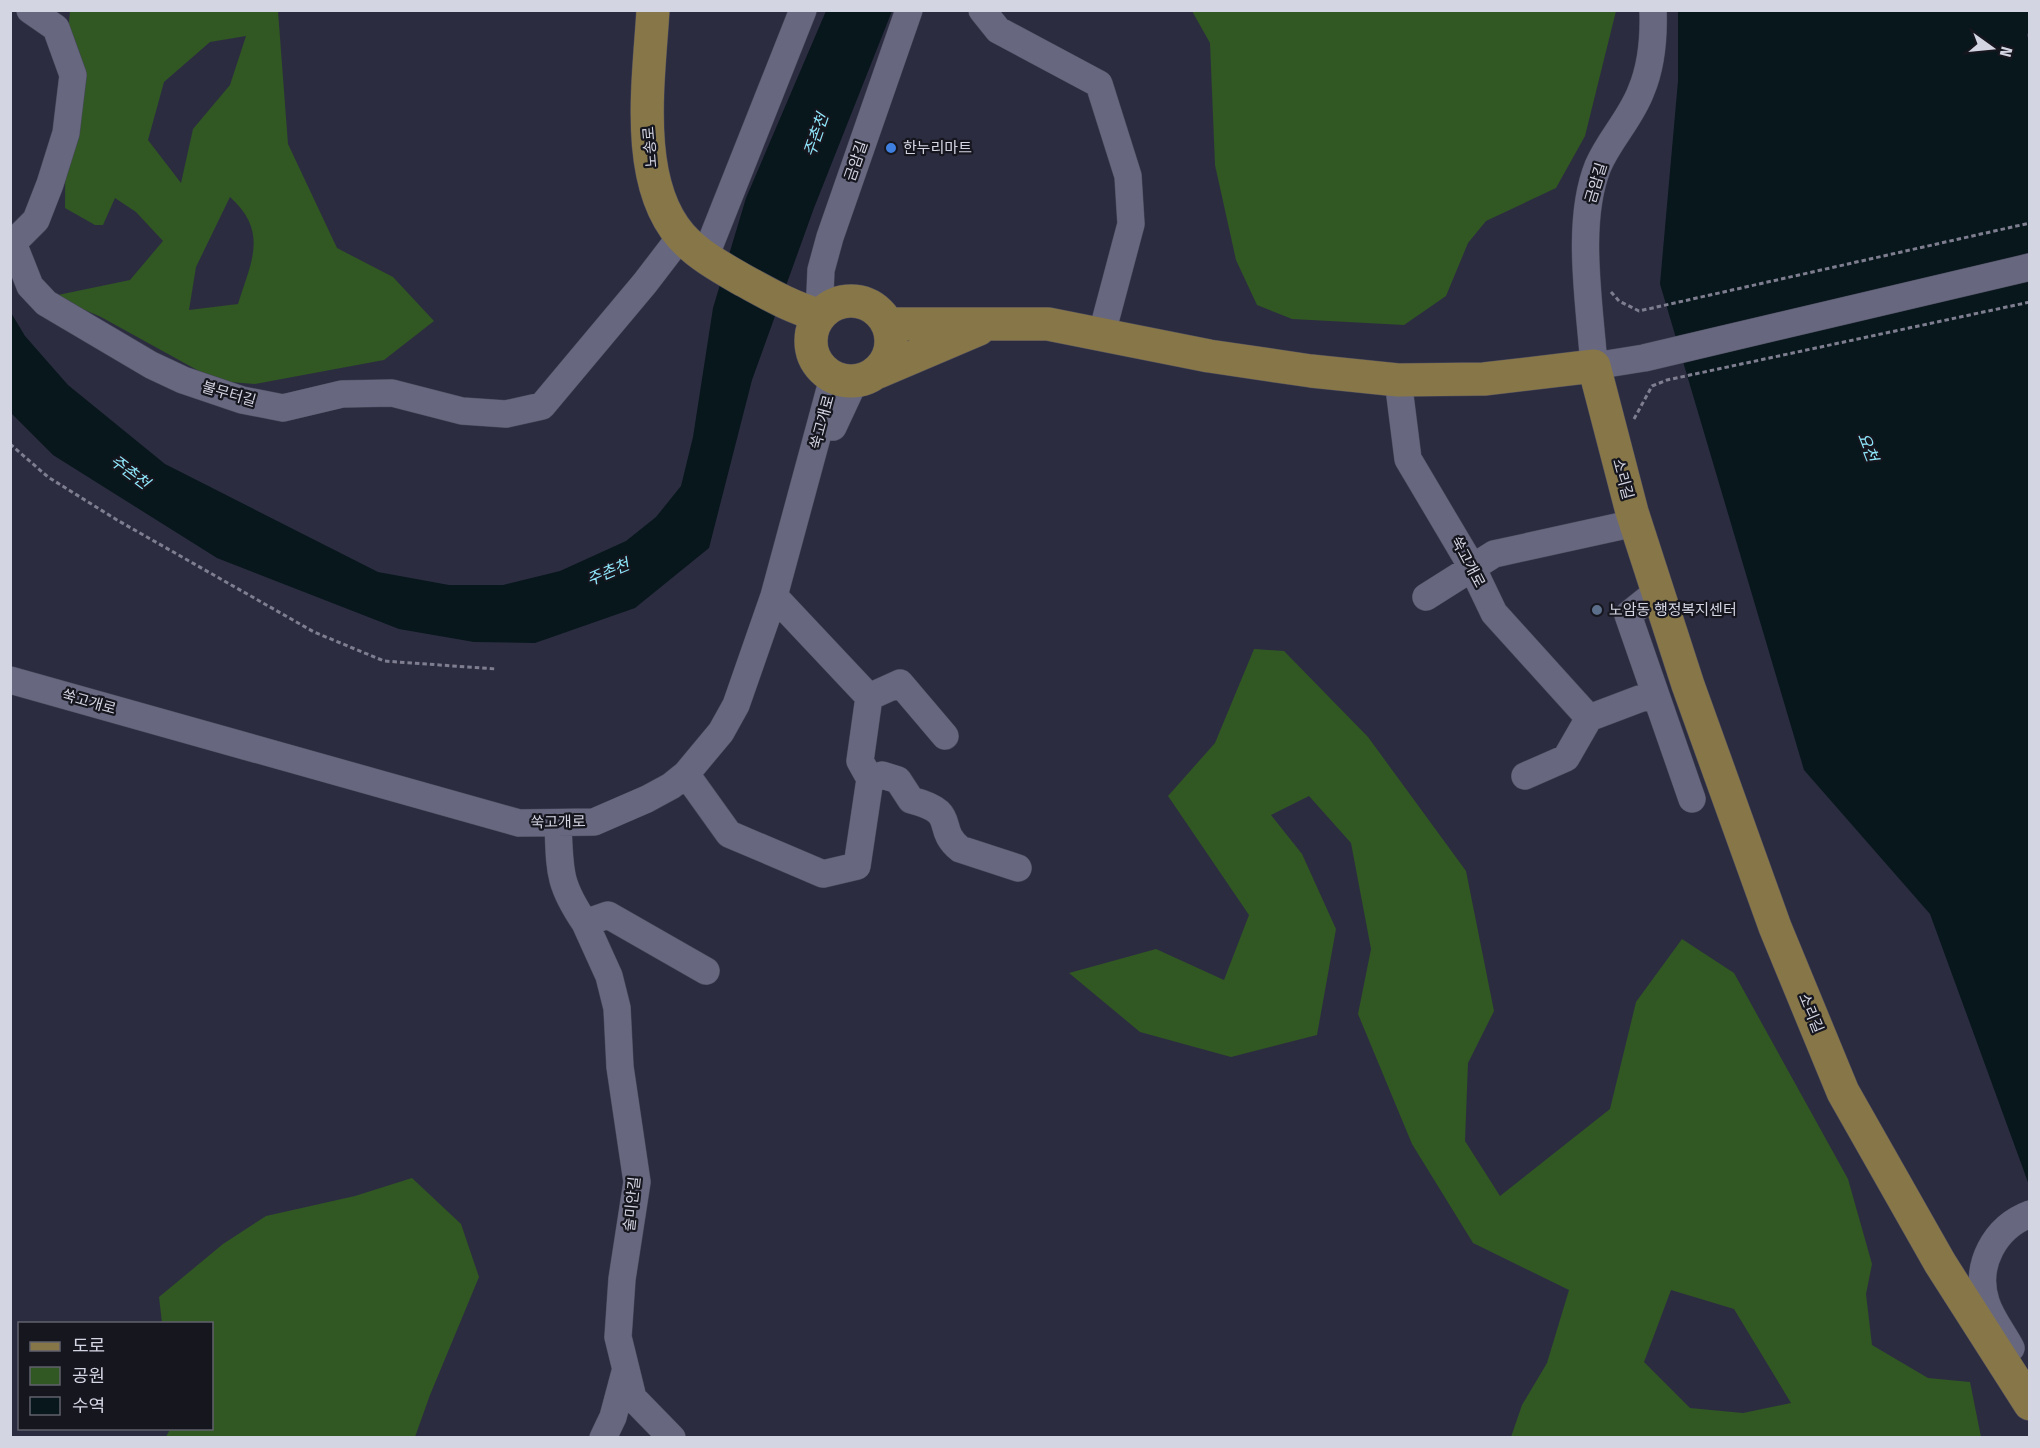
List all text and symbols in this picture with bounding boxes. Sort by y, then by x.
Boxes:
north arrow [1962,18,2022,78]
text: N [1996,45,2016,59]
water label: 주촌천 [800,109,833,159]
street label: 노송로 [639,126,661,168]
street label: 금암길 [841,138,871,184]
place label: 한누리마트 [903,139,972,157]
marker: 한누리마트 [884,141,898,155]
street label: 금암길 [1581,161,1611,205]
street label: 불무터길 [200,378,258,410]
street label: 쑥고개로 [806,393,838,451]
water label: 요천 [1854,430,1883,466]
water label: 주촌천 [107,451,155,494]
street label: 소리길 [1609,457,1637,501]
street label: 쑥고개로 [1447,533,1489,591]
water label: 주촌천 [584,554,634,589]
place label: 노암동 행정복지센터 [1609,601,1737,619]
marker: 노암동 행정복지센터 [1590,603,1604,617]
street label: 쑥고개로 [60,686,118,718]
street label: 쑥고개로 [530,813,586,831]
street label: 소리길 [1795,990,1827,1036]
street label: 술미안길 [620,1176,644,1232]
legend [18,1322,213,1430]
text: 도로 [72,1335,105,1357]
text: 공원 [72,1365,105,1387]
text: 수역 [72,1395,105,1417]

